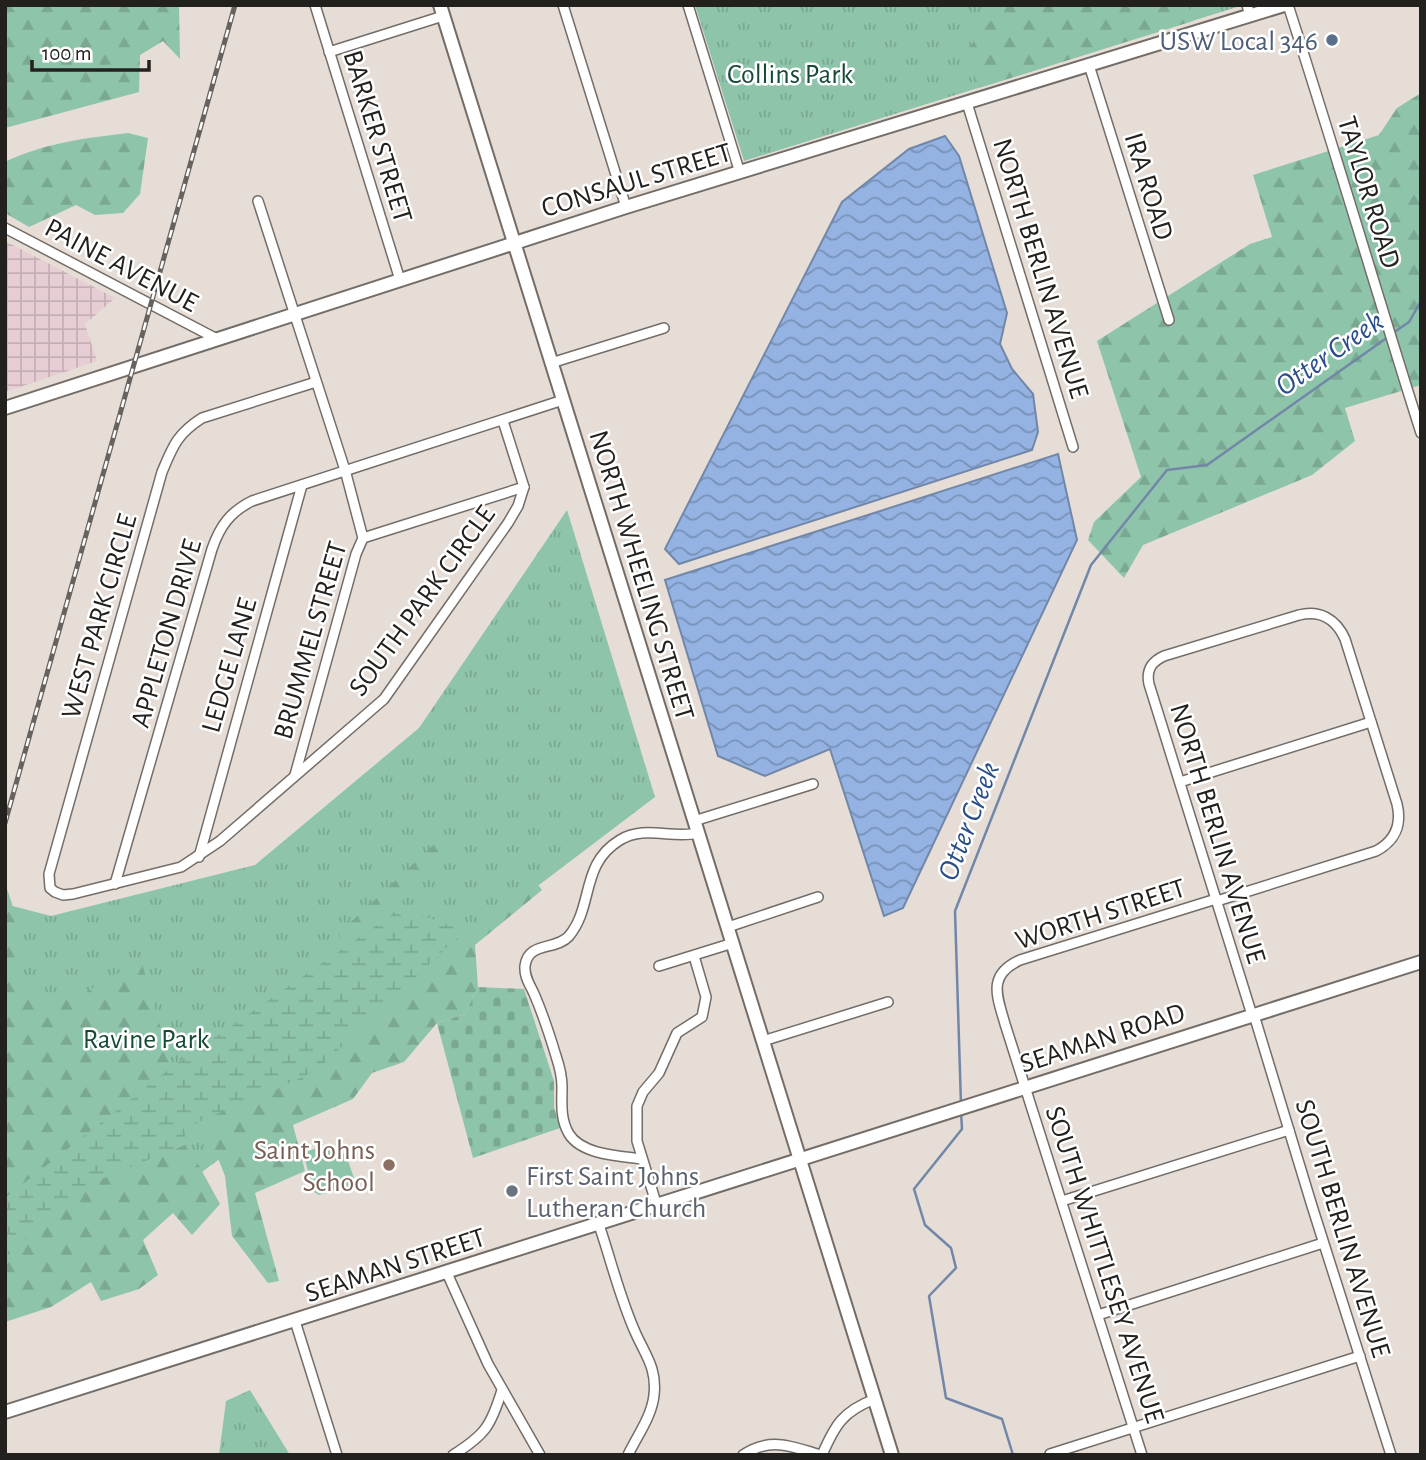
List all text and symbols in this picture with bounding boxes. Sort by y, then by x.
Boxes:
scale bar [32,28,149,72]
place label: USW Local 346 [1159,28,1318,56]
marker: USW Local 346 [1324,32,1340,48]
text: 100 m [42,43,92,64]
street label: BARKER STREET [338,47,417,226]
park label: Collins Park [727,61,853,89]
street label: TAYLOR ROAD [1332,113,1404,272]
street label: IRA ROAD [1119,130,1178,244]
street label: NORTH BERLIN AVENUE [987,135,1093,402]
street label: CONSAUL STREET [538,139,735,223]
street label: PAINE AVENUE [40,214,202,318]
water label: Otter Creek [1270,306,1389,402]
street label: NORTH WHEELING STREET [584,427,699,724]
street label: SOUTH PARK CIRCLE [344,501,501,702]
street label: WEST PARK CIRCLE [57,511,143,722]
street label: APPLETON DRIVE [127,536,207,731]
street label: BRUMMEL STREET [269,538,353,743]
street label: LEDGE LANE [197,595,262,736]
street label: NORTH BERLIN AVENUE [1164,700,1270,967]
water label: Otter Creek [933,758,1005,885]
street label: WORTH STREET [1012,874,1189,956]
street label: SEAMAN ROAD [1017,999,1189,1079]
park label: Ravine Park [83,1026,209,1054]
street label: SOUTH BERLIN AVENUE [1290,1096,1395,1361]
street label: SOUTH WHITTLESEY AVENUE [1040,1103,1169,1426]
place label: Saint Johns School [254,1137,375,1197]
marker: Saint Johns School [381,1157,397,1173]
place label: First Saint Johns Lutheran Church [526,1163,706,1223]
marker: First Saint Johns Lutheran Church [504,1183,520,1199]
street label: SEAMAN STREET [302,1224,489,1308]

